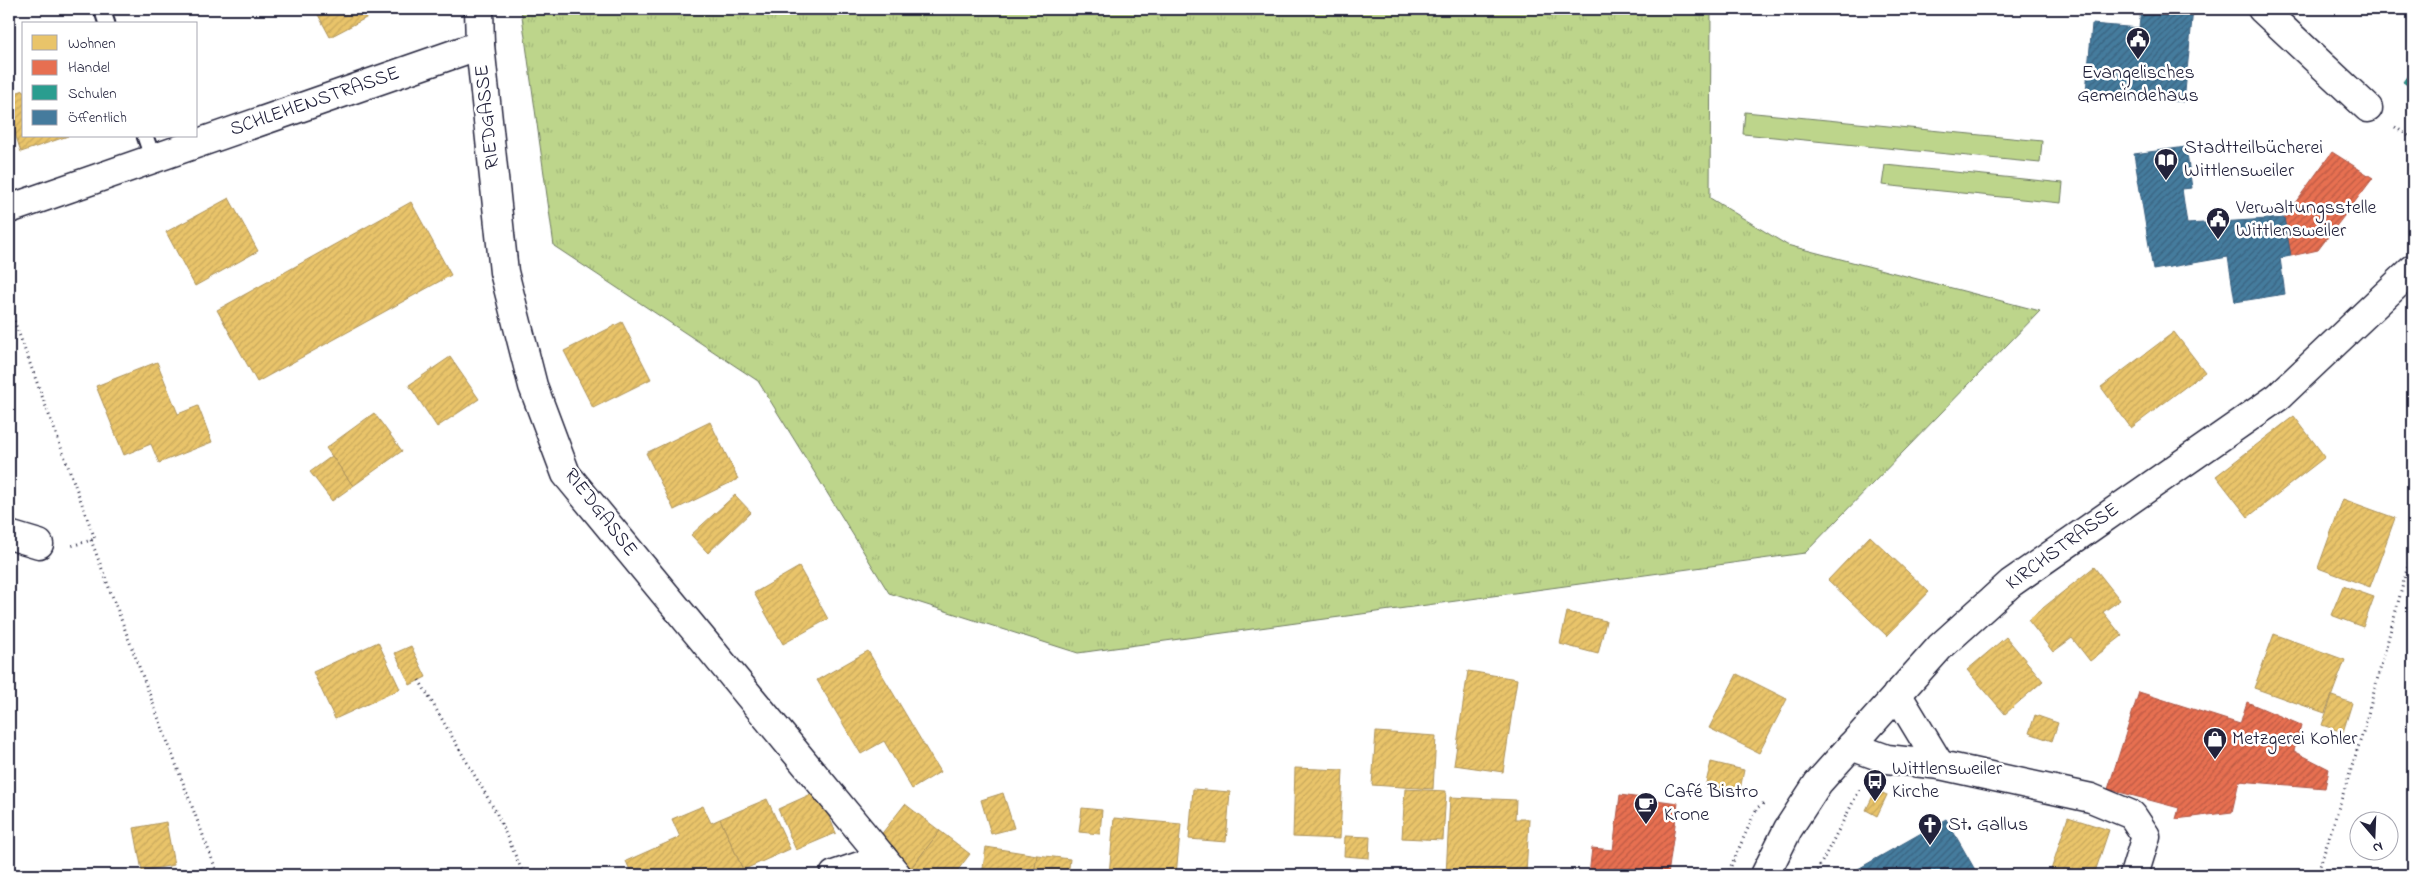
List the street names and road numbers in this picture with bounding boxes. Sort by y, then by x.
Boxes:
street label: SCHLEHENSTRASSE [226,59,404,145]
street label: RIEDGASSE [468,63,508,171]
street label: RIEDGASSE [556,463,644,563]
street label: KIRCHSTRASSE [2000,496,2126,598]

